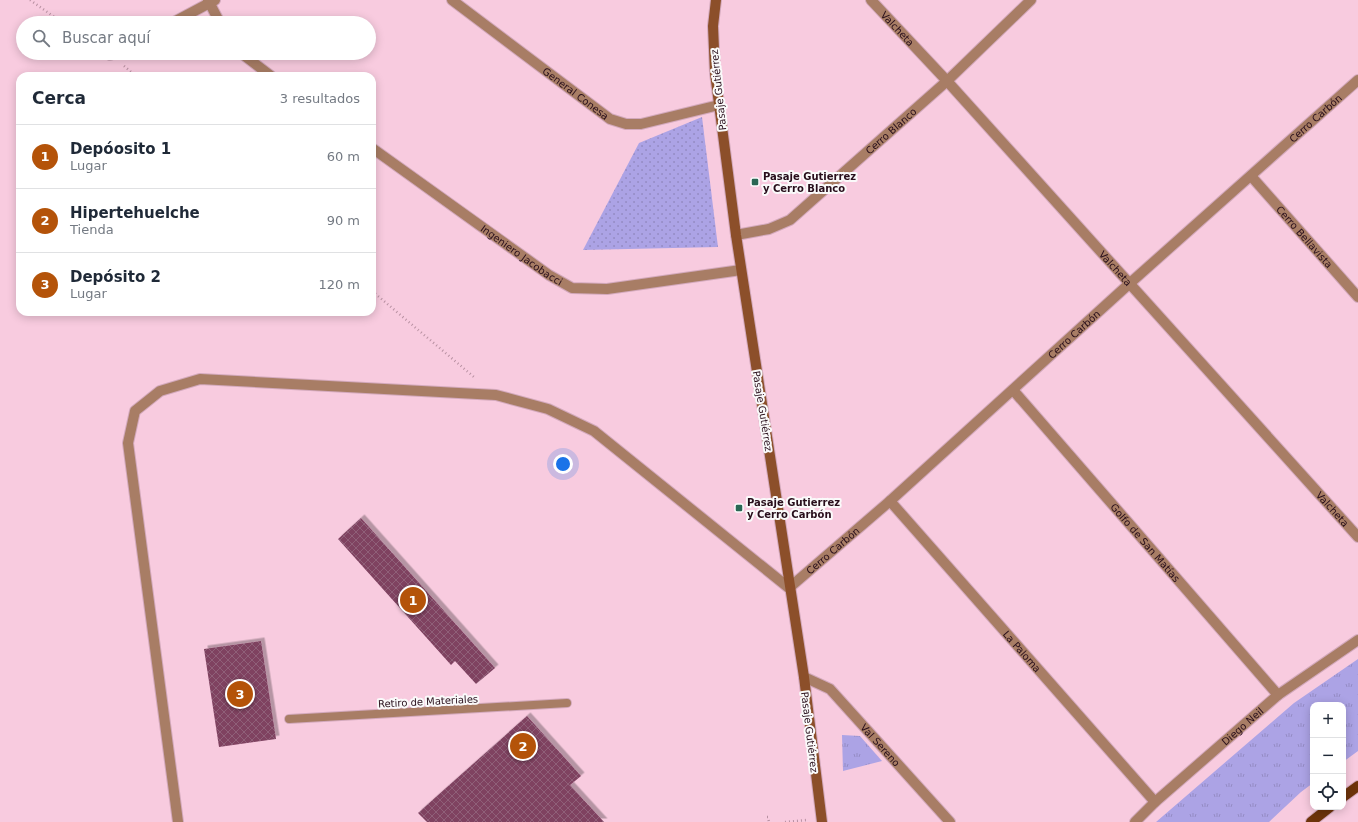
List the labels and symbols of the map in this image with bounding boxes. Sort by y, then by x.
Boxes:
street label: Valcheta [879,9,916,48]
street label: Pasaje Gutiérrez [709,49,728,131]
street label: General Conesa [540,65,611,122]
street label: Cerro Carbón [1287,92,1344,145]
street label: Cerro Blanco [863,106,919,156]
place label: Pasaje Gutierrez y Cerro Blanco [763,171,856,194]
marker: Pasaje Gutierrez y Cerro Blanco [750,177,760,187]
street label: Cerro Bellavista [1274,204,1335,270]
street label: Ingeniero Jacobacci [478,223,564,288]
street label: Valcheta [1097,249,1134,288]
street label: Cerro Carbón [1046,308,1102,361]
street label: Pasaje Gutiérrez [751,370,774,452]
your location [553,454,573,474]
street label: Valcheta [1314,489,1351,529]
place label: Pasaje Gutierrez y Cerro Carbón [747,497,840,520]
street label: Golfo de San Matías [1108,501,1182,584]
marker: Pasaje Gutierrez y Cerro Carbón [734,503,744,513]
street label: Cerro Carbón [804,525,862,577]
pin: 1 [400,585,426,615]
street label: La Paloma [1001,629,1043,674]
pin: 3 [227,679,253,709]
street label: Pasaje Gutiérrez [799,691,820,773]
street label: Retiro de Materiales [378,693,478,710]
street label: Diego Neil [1220,705,1266,747]
street label: Val Sereno [858,722,902,769]
pin: 2 [510,731,536,761]

